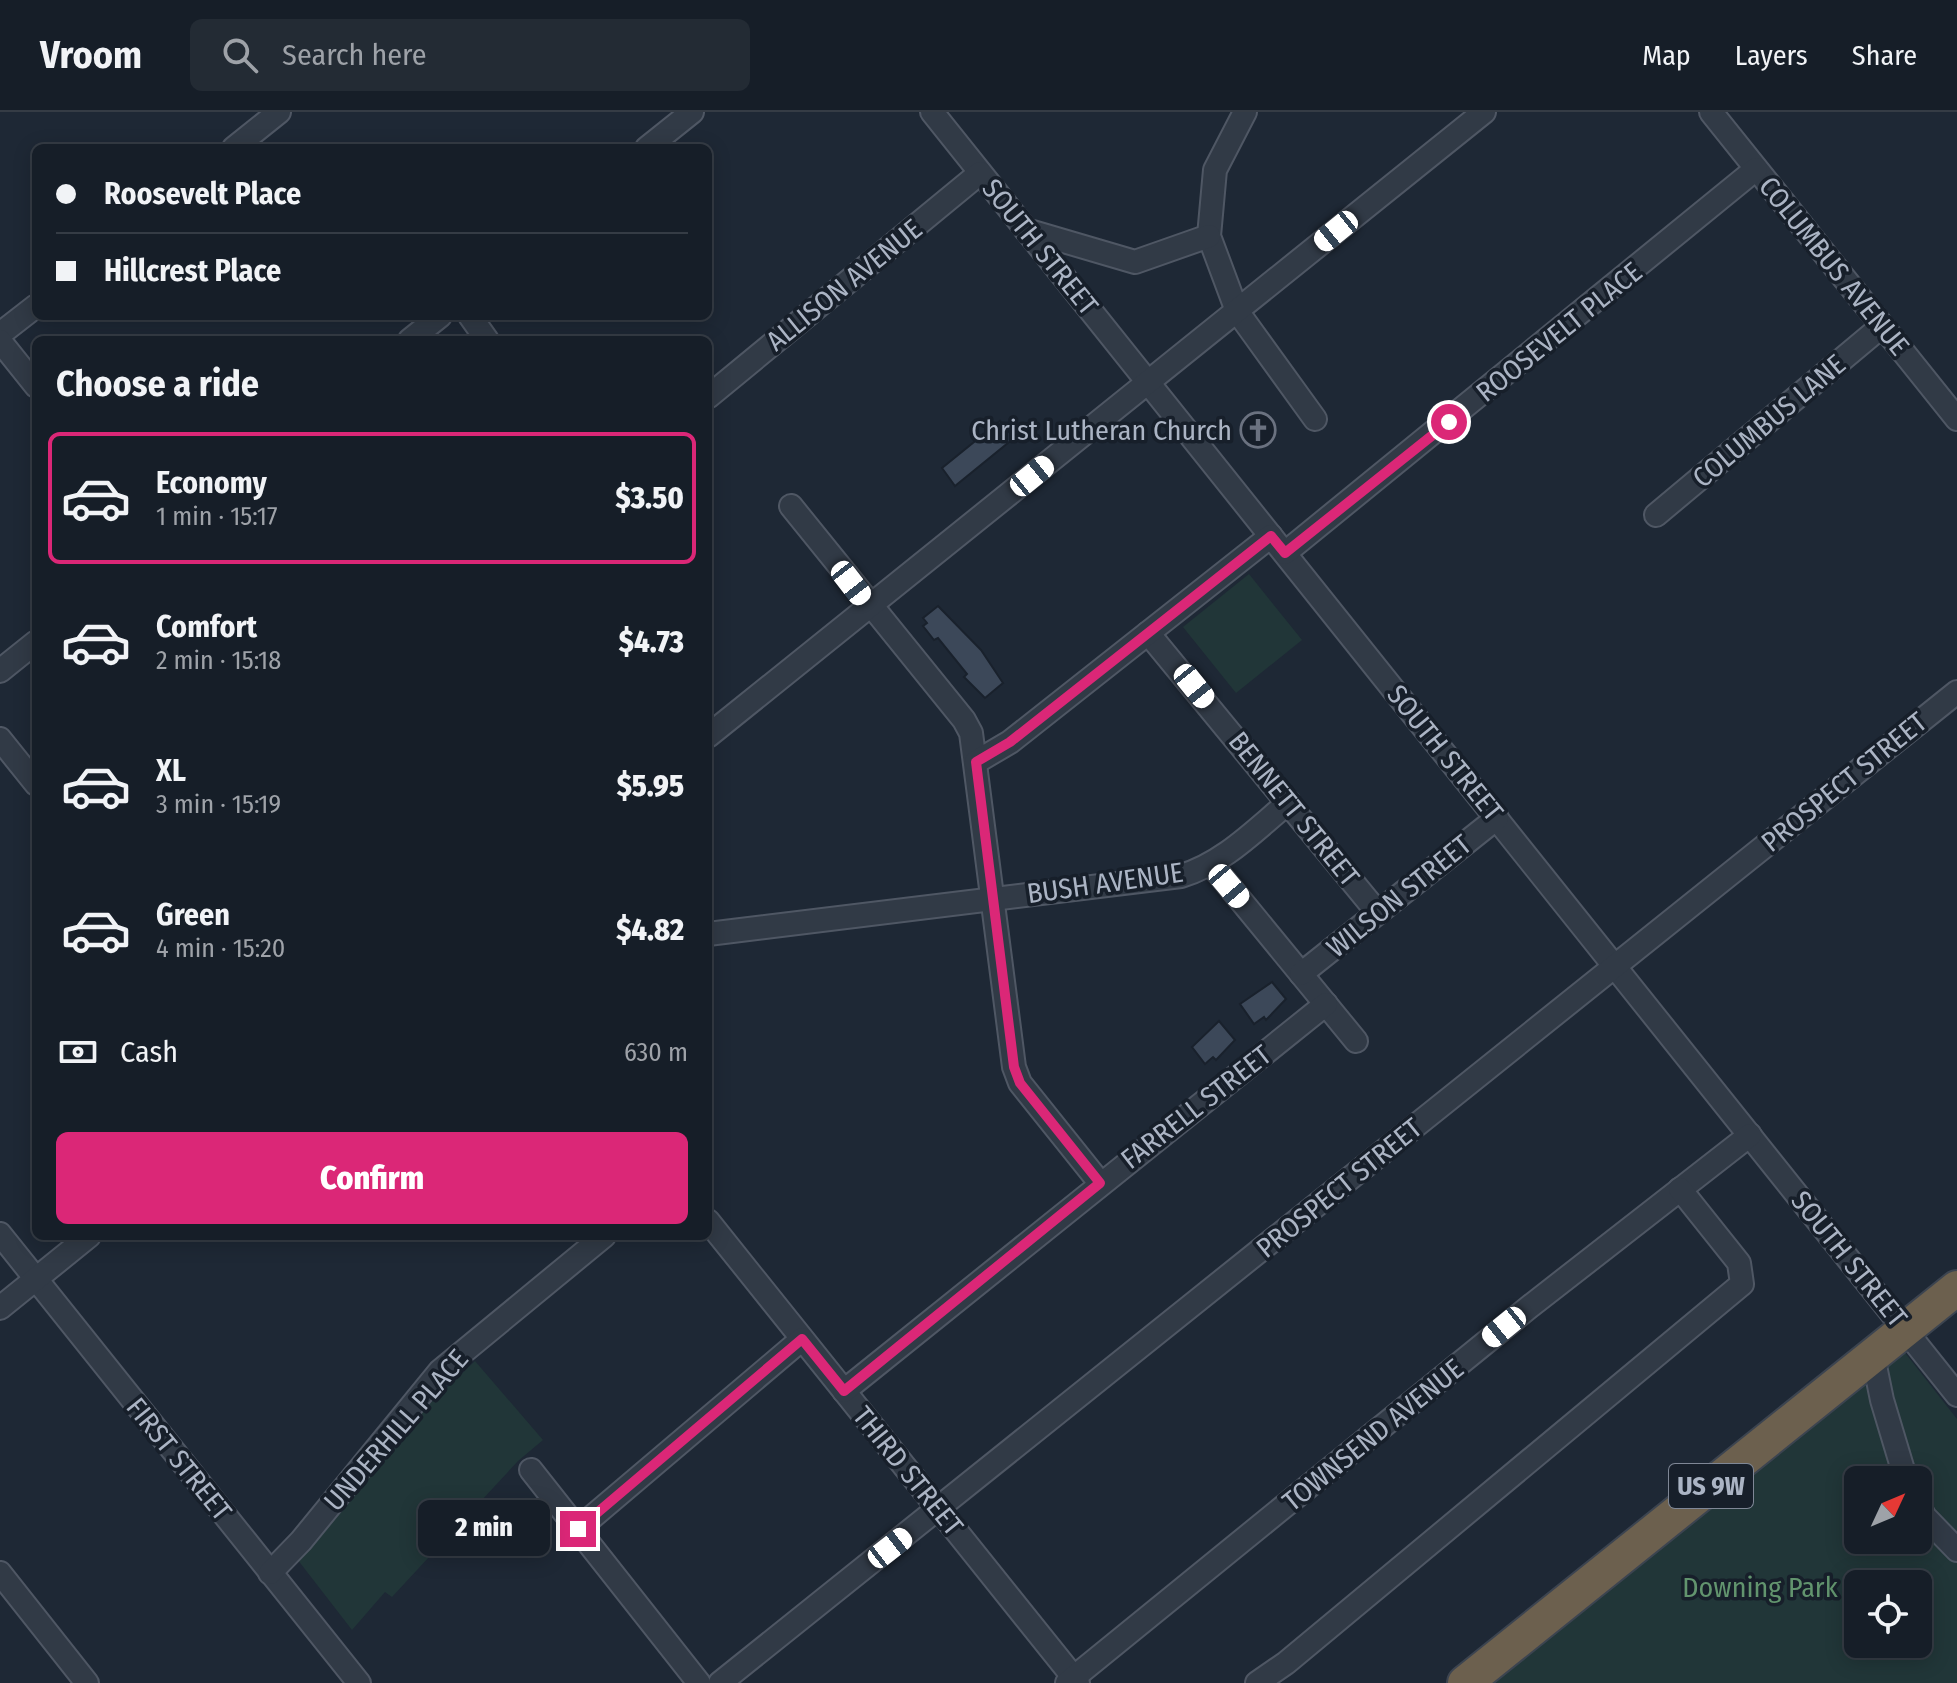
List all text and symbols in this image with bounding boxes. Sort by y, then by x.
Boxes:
search box [190,19,750,91]
text: Vroom [40,32,142,78]
icon: search [218,33,262,77]
text: Search here [282,37,427,73]
text: Map [1642,39,1691,72]
text: Layers [1735,39,1808,72]
text: Share [1852,39,1917,72]
street label: COLUMBUS AVENUE [1752,170,1916,362]
street label: SOUTH STREET [975,172,1105,322]
text: Roosevelt Place [104,176,301,212]
car [1310,207,1362,255]
street label: ALLISON AVENUE [760,212,928,358]
text: Hillcrest Place [104,253,281,289]
street label: ROOSEVELT PLACE [1470,255,1648,409]
street label: COLUMBUS LANE [1686,348,1852,494]
text: Choose a ride [56,362,259,406]
route start [1431,404,1467,440]
church icon: Christ Lutheran Church [1239,411,1277,449]
place label: Christ Lutheran Church [971,414,1232,447]
car [1006,452,1058,500]
icon: car [60,462,132,534]
text: Economy [156,465,267,501]
text: $3.50 [616,480,684,516]
text: 1 min · 15:17 [156,501,277,532]
car [827,557,875,609]
icon: car [60,606,132,678]
text: Comfort [156,609,257,645]
text: $4.73 [619,624,684,660]
text: 2 min · 15:18 [156,645,281,676]
car [1170,660,1218,712]
street label: SOUTH STREET [1380,678,1510,828]
street label: PROSPECT STREET [1755,705,1933,859]
street label: BENNETT STREET [1222,725,1366,893]
icon: car [60,750,132,822]
text: XL [156,753,186,789]
text: $5.95 [617,768,684,804]
text: 3 min · 15:19 [156,789,281,820]
street label: WILSON STREET [1320,828,1478,964]
street label: BUSH AVENUE [1025,856,1185,910]
car [1204,860,1254,912]
icon: car [60,894,132,966]
text: Green [156,897,230,933]
text: $4.82 [616,912,684,948]
text: 4 min · 15:20 [156,933,285,964]
icon: cash [56,1030,100,1074]
text: Cash [120,1034,178,1070]
text: 630 m [624,1037,688,1068]
street label: FARRELL STREET [1114,1038,1278,1176]
street label: PROSPECT STREET [1250,1111,1428,1265]
button: Confirm [56,1132,688,1224]
street label: SOUTH STREET [1784,1184,1914,1334]
car [1478,1303,1530,1351]
street label: UNDERHILL PLACE [317,1343,475,1517]
street label: TOWNSEND AVENUE [1276,1352,1470,1518]
street label: FIRST STREET [120,1391,238,1527]
street label: THIRD STREET [846,1400,970,1542]
road number: US 9W [1669,1464,1753,1508]
north arrow [1844,1466,1932,1554]
map controls [1844,1466,1932,1658]
callout: 2 min [418,1501,550,1557]
route end [560,1511,596,1547]
text: 2 min [455,1512,513,1543]
car [864,1524,916,1572]
button: locate [1844,1570,1932,1658]
park label: Downing Park [1682,1571,1839,1604]

